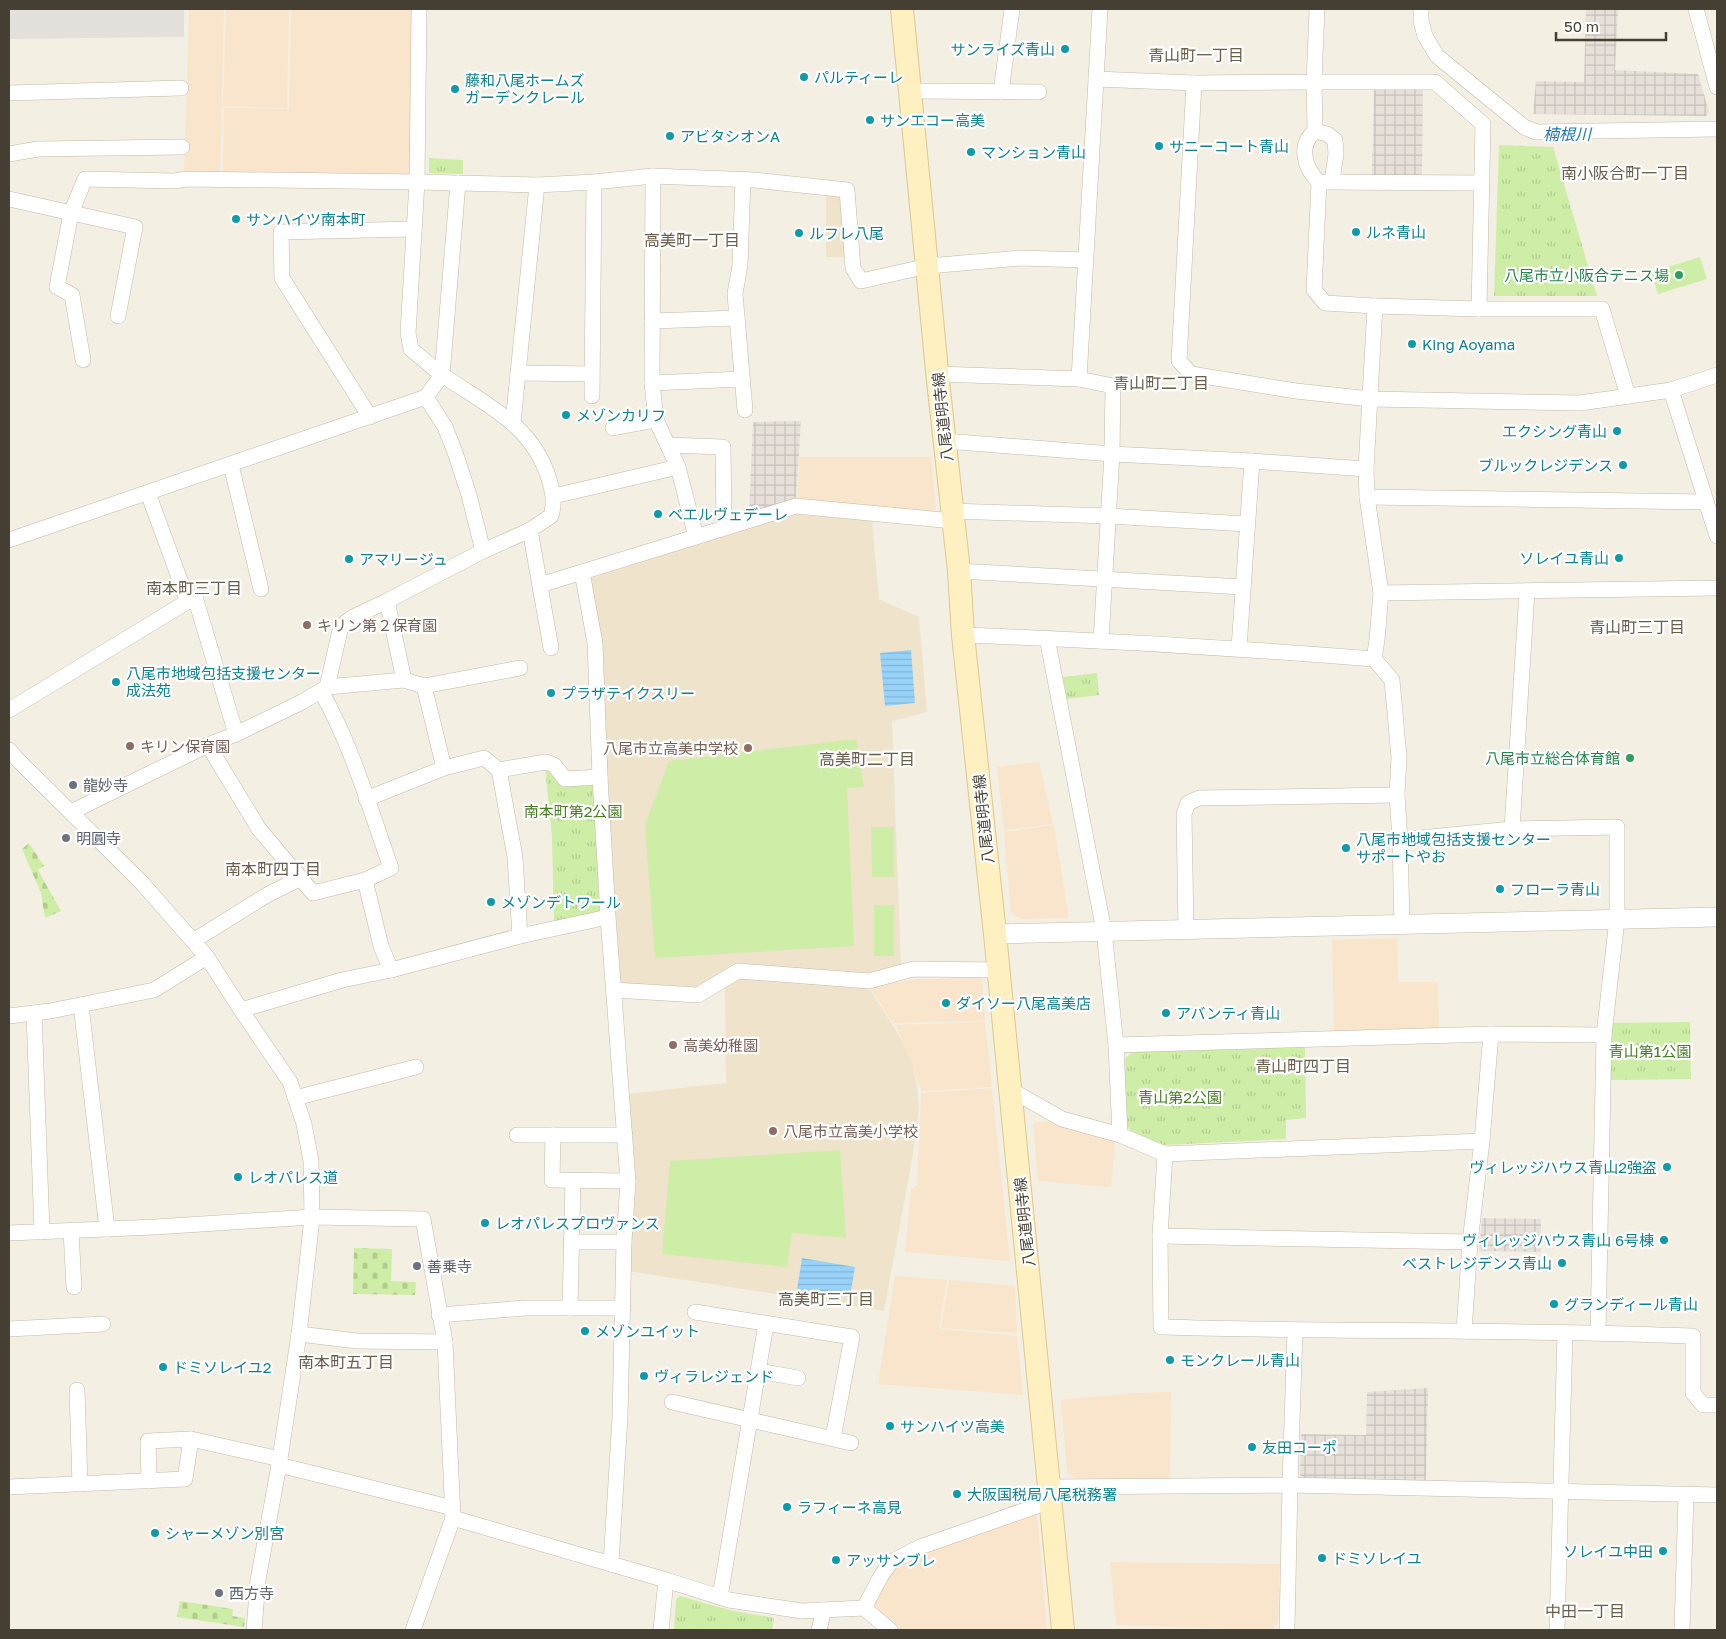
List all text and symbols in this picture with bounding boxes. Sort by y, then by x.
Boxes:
scale bar [1556,10,1666,42]
text: 50 m [1564,17,1599,35]
place label: サンライズ青山 [950,40,1055,58]
marker: サンライズ青山 [1059,43,1071,55]
district label: 青山町一丁目 [1148,45,1244,65]
place label: パルティーレ [814,68,903,86]
place label: 藤和八尾ホームズ ガーデンクレール [465,71,585,106]
marker: パルティーレ [798,71,810,83]
marker: 藤和八尾ホームズ ガーデンクレール [449,83,461,95]
place label: サンエコー高美 [880,111,985,129]
marker: サンエコー高美 [864,114,876,126]
water label: 楠根川 [1543,124,1593,144]
place label: アビタシオンA [680,127,780,145]
marker: アビタシオンA [664,130,676,142]
place label: サニーコート青山 [1169,137,1289,155]
marker: サニーコート青山 [1153,140,1165,152]
place label: マンション青山 [981,143,1086,161]
marker: マンション青山 [965,146,977,158]
district label: 南小阪合町一丁目 [1561,163,1689,183]
place label: サンハイツ南本町 [246,210,366,228]
marker: サンハイツ南本町 [230,213,242,225]
place label: ルネ青山 [1366,223,1426,241]
place label: ルフレ八尾 [809,224,884,242]
marker: ルネ青山 [1350,226,1362,238]
marker: ルフレ八尾 [793,227,805,239]
district label: 高美町一丁目 [644,230,740,250]
place label: 八尾市立小阪合テニス場 [1504,266,1669,284]
marker: 八尾市立小阪合テニス場 [1673,269,1685,281]
place label: King Aoyama [1422,335,1515,353]
marker: King Aoyama [1406,338,1418,350]
street label: 八尾道明寺線 [928,371,956,463]
district label: 青山町二丁目 [1113,373,1209,393]
place label: メゾンカリフ [576,406,666,424]
marker: メゾンカリフ [560,409,572,421]
place label: エクシング青山 [1502,422,1607,440]
marker: エクシング青山 [1611,425,1623,437]
place label: ブルックレジデンス [1478,456,1613,474]
marker: ブルックレジデンス [1617,459,1629,471]
place label: ベエルヴェデーレ [668,505,788,523]
marker: ベエルヴェデーレ [652,508,664,520]
place label: ソレイユ青山 [1519,549,1609,567]
place label: アマリージュ [359,550,448,568]
marker: ソレイユ青山 [1613,552,1625,564]
marker: アマリージュ [343,553,355,565]
district label: 南本町三丁目 [146,578,242,598]
place label: キリン第２保育園 [317,616,437,634]
district label: 青山町三丁目 [1589,617,1685,637]
marker: キリン第２保育園 [301,619,313,631]
place label: 八尾市地域包括支援センター 成法苑 [126,664,321,699]
marker: 八尾市地域包括支援センター 成法苑 [110,676,122,688]
place label: プラザテイクスリー [561,684,695,702]
marker: プラザテイクスリー [545,687,557,699]
place label: キリン保育園 [140,737,230,755]
place label: 八尾市立高美中学校 [603,739,738,757]
marker: キリン保育園 [124,740,136,752]
marker: 八尾市立高美中学校 [742,742,754,754]
district label: 高美町二丁目 [819,749,915,769]
place label: 八尾市立総合体育館 [1485,749,1620,767]
marker: 八尾市立総合体育館 [1624,752,1636,764]
street label: 八尾道明寺線 [969,773,997,865]
place label: 龍妙寺 [83,776,128,794]
marker: 龍妙寺 [67,779,79,791]
park label: 南本町第2公園 [524,802,622,820]
place label: 明圓寺 [76,829,121,847]
place label: 八尾市地域包括支援センター サポートやお [1356,830,1551,865]
marker: 明圓寺 [60,832,72,844]
marker: 八尾市地域包括支援センター サポートやお [1340,842,1352,854]
district label: 南本町四丁目 [225,859,321,879]
place label: フローラ青山 [1510,880,1600,898]
marker: フローラ青山 [1494,883,1506,895]
place label: メゾンデトワール [501,893,621,911]
marker: メゾンデトワール [485,896,497,908]
place label: ダイソー八尾高美店 [956,994,1091,1012]
marker: ダイソー八尾高美店 [940,997,952,1009]
place label: アバンティ青山 [1176,1004,1280,1022]
marker: アバンティ青山 [1160,1007,1172,1019]
place label: 高美幼稚園 [683,1036,758,1054]
marker: 高美幼稚園 [667,1039,679,1051]
park label: 青山第1公園 [1609,1042,1691,1060]
district label: 青山町四丁目 [1255,1056,1351,1076]
park label: 青山第2公園 [1138,1088,1222,1106]
place label: 八尾市立高美小学校 [783,1122,918,1140]
marker: 八尾市立高美小学校 [767,1125,779,1137]
place label: ヴィレッジハウス青山2強盗 [1469,1158,1657,1176]
marker: ヴィレッジハウス青山2強盗 [1661,1161,1673,1173]
place label: レオパレス道 [248,1168,338,1186]
marker: レオパレス道 [232,1171,244,1183]
street label: 八尾道明寺線 [1010,1176,1038,1268]
place label: レオパレスプロヴァンス [495,1214,660,1232]
marker: レオパレスプロヴァンス [479,1217,491,1229]
place label: ヴィレッジハウス青山 6号棟 [1462,1231,1654,1249]
marker: ヴィレッジハウス青山 6号棟 [1658,1234,1670,1246]
place label: ベストレジデンス青山 [1402,1254,1552,1272]
place label: 善乗寺 [427,1257,472,1275]
marker: ベストレジデンス青山 [1556,1257,1568,1269]
marker: 善乗寺 [411,1260,423,1272]
district label: 高美町三丁目 [778,1289,874,1309]
place label: グランディール青山 [1564,1295,1698,1313]
marker: グランディール青山 [1548,1298,1560,1310]
place label: メゾンユイット [595,1322,700,1340]
marker: メゾンユイット [579,1325,591,1337]
place label: モンクレール青山 [1180,1351,1300,1369]
district label: 南本町五丁目 [298,1352,394,1372]
marker: モンクレール青山 [1164,1354,1176,1366]
place label: ドミソレイユ2 [173,1358,271,1376]
marker: ドミソレイユ2 [157,1361,169,1373]
place label: ヴィラレジェンド [654,1367,774,1385]
marker: ヴィラレジェンド [638,1370,650,1382]
place label: サンハイツ高美 [900,1417,1005,1435]
marker: サンハイツ高美 [884,1420,896,1432]
place label: 友田コーポ [1262,1438,1337,1456]
marker: 友田コーポ [1246,1441,1258,1453]
place label: 大阪国税局八尾税務署 [967,1485,1117,1503]
marker: 大阪国税局八尾税務署 [951,1488,963,1500]
place label: ラフィーネ高見 [797,1498,902,1516]
marker: ラフィーネ高見 [781,1501,793,1513]
place label: シャーメゾン別宮 [165,1524,284,1542]
marker: シャーメゾン別宮 [149,1527,161,1539]
place label: ソレイユ中田 [1563,1542,1653,1560]
marker: ソレイユ中田 [1657,1545,1669,1557]
place label: ドミソレイユ [1332,1549,1422,1567]
place label: アッサンブレ [846,1551,936,1569]
marker: ドミソレイユ [1316,1552,1328,1564]
marker: アッサンブレ [830,1554,842,1566]
place label: 西方寺 [229,1584,274,1602]
marker: 西方寺 [213,1587,225,1599]
district label: 中田一丁目 [1545,1601,1625,1621]

